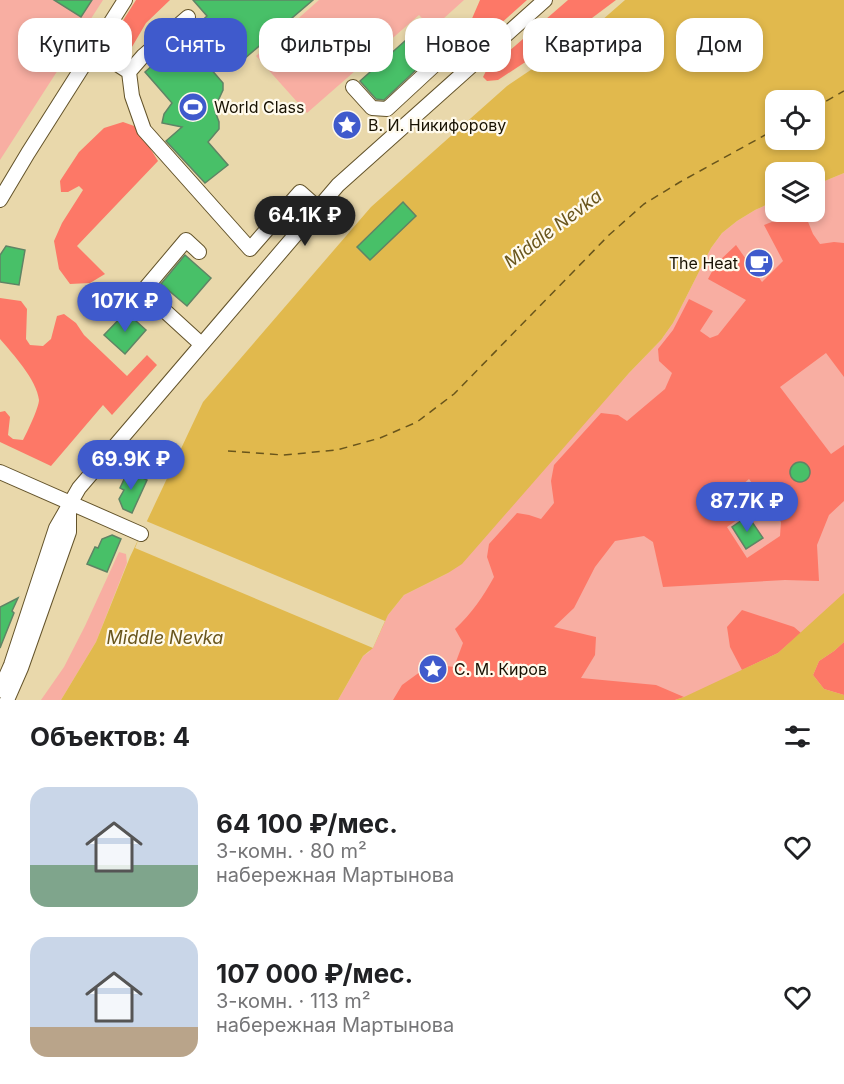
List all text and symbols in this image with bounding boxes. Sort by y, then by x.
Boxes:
chip: Купить [18,18,132,72]
chip: Снять [144,18,247,72]
chip: Фильтры [259,18,393,72]
chip: Новое [405,18,511,72]
chip: Квартира [523,18,664,72]
chip: Дом [676,18,763,72]
map controls [765,90,825,222]
button: locate [765,90,825,150]
sports icon: World Class [177,91,209,123]
place label: World Class [214,97,304,117]
place icon: В. И. Никифорову [331,109,363,141]
place label: В. И. Никифорову [368,115,506,135]
button: layers [765,162,825,222]
water label: Middle Nevka [500,185,606,272]
pin: 64.1K ₽ [250,196,360,247]
text: 64.1K ₽ [268,203,342,227]
cafe icon: The Heat [743,247,775,279]
place label: The Heat [669,253,738,273]
pin: 107K ₽ [76,282,174,333]
text: 107K ₽ [91,289,159,313]
pin: 69.9K ₽ [76,440,186,491]
text: 69.9K ₽ [92,447,170,471]
pin: 87.7K ₽ [692,482,802,533]
text: 87.7K ₽ [710,489,784,513]
water label: Middle Nevka [107,627,223,648]
place icon: С. М. Киров [417,653,449,685]
place label: С. М. Киров [454,659,547,679]
icon: filters [781,720,814,753]
text: Объектов: 4 [30,721,190,752]
text: 64 100 ₽/мес. [216,808,398,839]
icon: home [78,811,150,883]
icon: heart [781,831,814,864]
text: 3-комн. · 80 m² [216,839,367,863]
text: набережная Мартынова [216,863,454,887]
text: 107 000 ₽/мес. [216,958,413,989]
icon: home [78,961,150,1033]
icon: heart [781,981,814,1014]
text: 3-комн. · 113 m² [216,989,371,1013]
text: набережная Мартынова [216,1013,454,1037]

